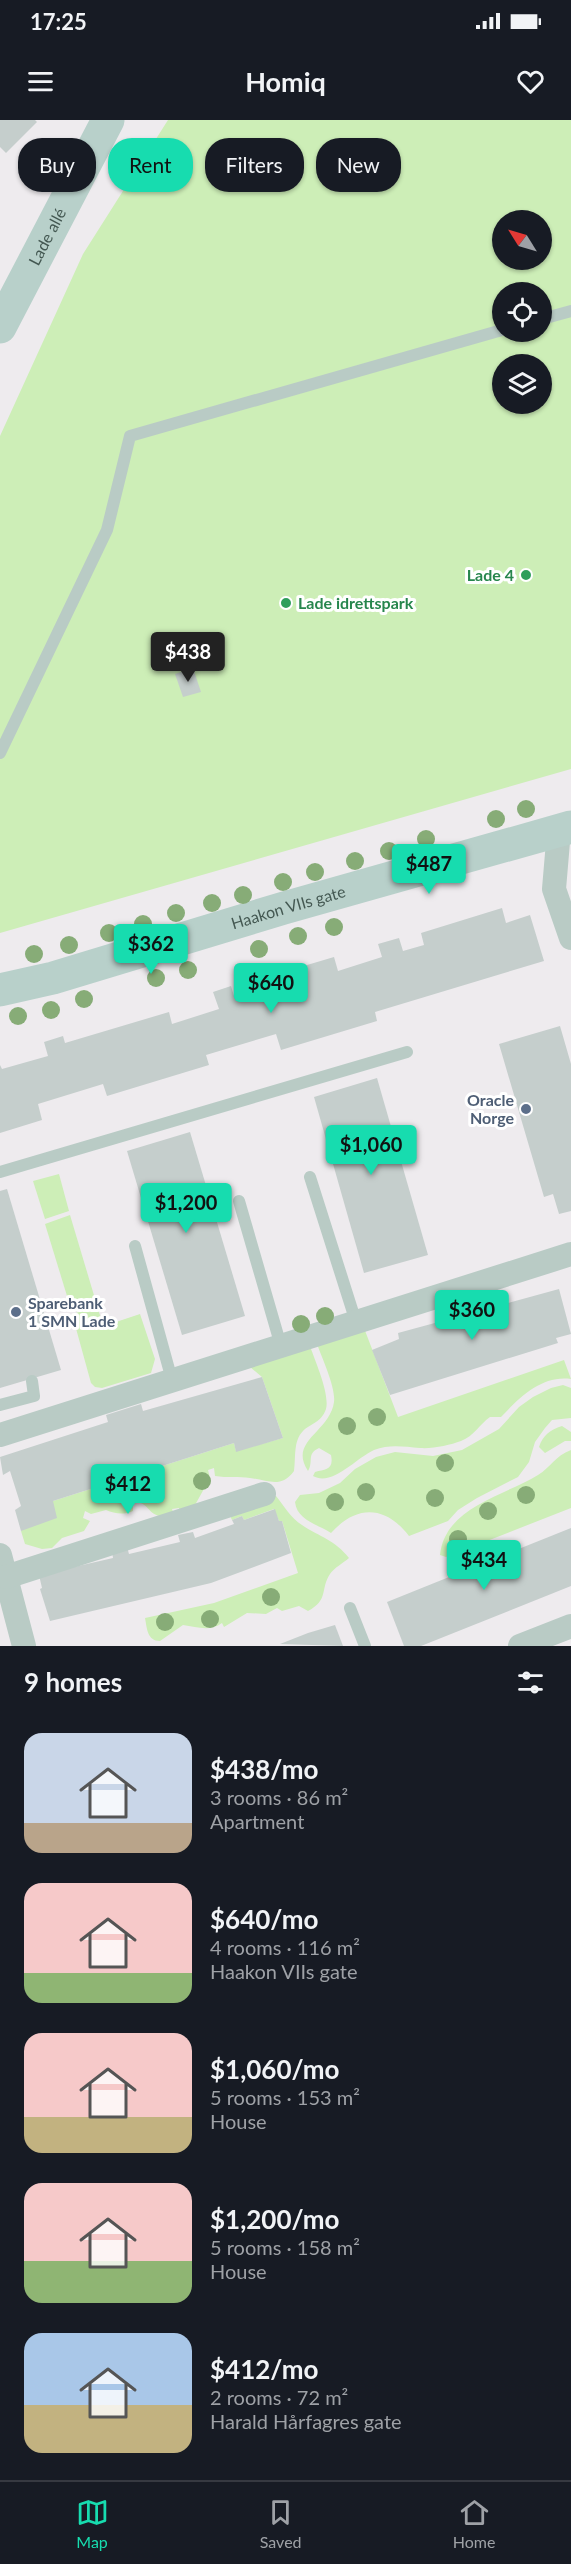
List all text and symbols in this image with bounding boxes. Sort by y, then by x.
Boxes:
text: 17:25 [30,8,87,35]
icon: menu [24,65,57,98]
text: Homiq [245,65,326,98]
icon: heart [514,65,547,98]
chip: Buy [18,138,96,192]
chip: Rent [108,138,193,192]
chip: Filters [205,138,304,192]
chip: New [316,138,401,192]
street label: Lade allé [24,205,69,268]
north arrow [492,210,552,270]
map controls [492,210,552,414]
button: locate [492,282,552,342]
button: layers [492,354,552,414]
place label: Lade 4 [467,565,514,584]
marker: Lade 4 [519,568,533,582]
place label: Lade idrettspark [298,593,414,612]
marker: Lade idrettspark [279,596,293,610]
pin: $438 [152,632,224,683]
text: $438 [165,639,211,663]
pin: $487 [393,844,465,895]
text: $487 [406,851,452,875]
street label: Haakon VIIs gate [229,881,347,932]
pin: $362 [115,924,187,975]
text: $362 [128,931,174,955]
pin: $640 [235,963,307,1014]
text: $640 [248,970,294,994]
place label: Oracle Norge [467,1090,514,1127]
marker: Oracle Norge [519,1102,533,1116]
pin: $1,060 [322,1125,420,1176]
text: $1,060 [340,1132,402,1156]
pin: $1,200 [137,1183,235,1234]
text: $1,200 [155,1190,217,1214]
pin: $360 [436,1290,508,1341]
place label: Sparebank 1 SMN Lade [28,1293,116,1330]
text: $360 [449,1297,495,1321]
marker: Sparebank 1 SMN Lade [9,1305,23,1319]
pin: $412 [92,1464,164,1515]
text: $412 [105,1471,151,1495]
pin: $434 [448,1540,520,1591]
text: $434 [461,1547,507,1571]
text: 9 homes [24,1666,122,1698]
icon: filters [514,1666,547,1699]
text: $438/mo [210,1753,318,1785]
icon: home [72,1757,144,1829]
text: 3 rooms · 86 m² [210,1785,348,1809]
text: Apartment [210,1809,304,1833]
text: $640/mo [210,1903,318,1935]
icon: home [72,1907,144,1979]
text: 4 rooms · 116 m² [210,1935,360,1959]
text: Haakon VIIs gate [210,1959,357,1983]
text: $1,060/mo [210,2053,340,2085]
icon: home [72,2057,144,2129]
text: 5 rooms · 153 m² [210,2085,360,2109]
text: House [210,2109,267,2133]
text: $1,200/mo [210,2203,340,2235]
icon: home [72,2207,144,2279]
text: 5 rooms · 158 m² [210,2235,360,2259]
text: House [210,2259,267,2283]
text: $412/mo [210,2353,318,2385]
icon: home [72,2357,144,2429]
text: 2 rooms · 72 m² [210,2385,348,2409]
text: Harald Hårfagres gate [210,2409,402,2433]
tab: Map [76,2496,109,2551]
tab: Saved [260,2496,302,2551]
tab: Home [453,2496,495,2551]

